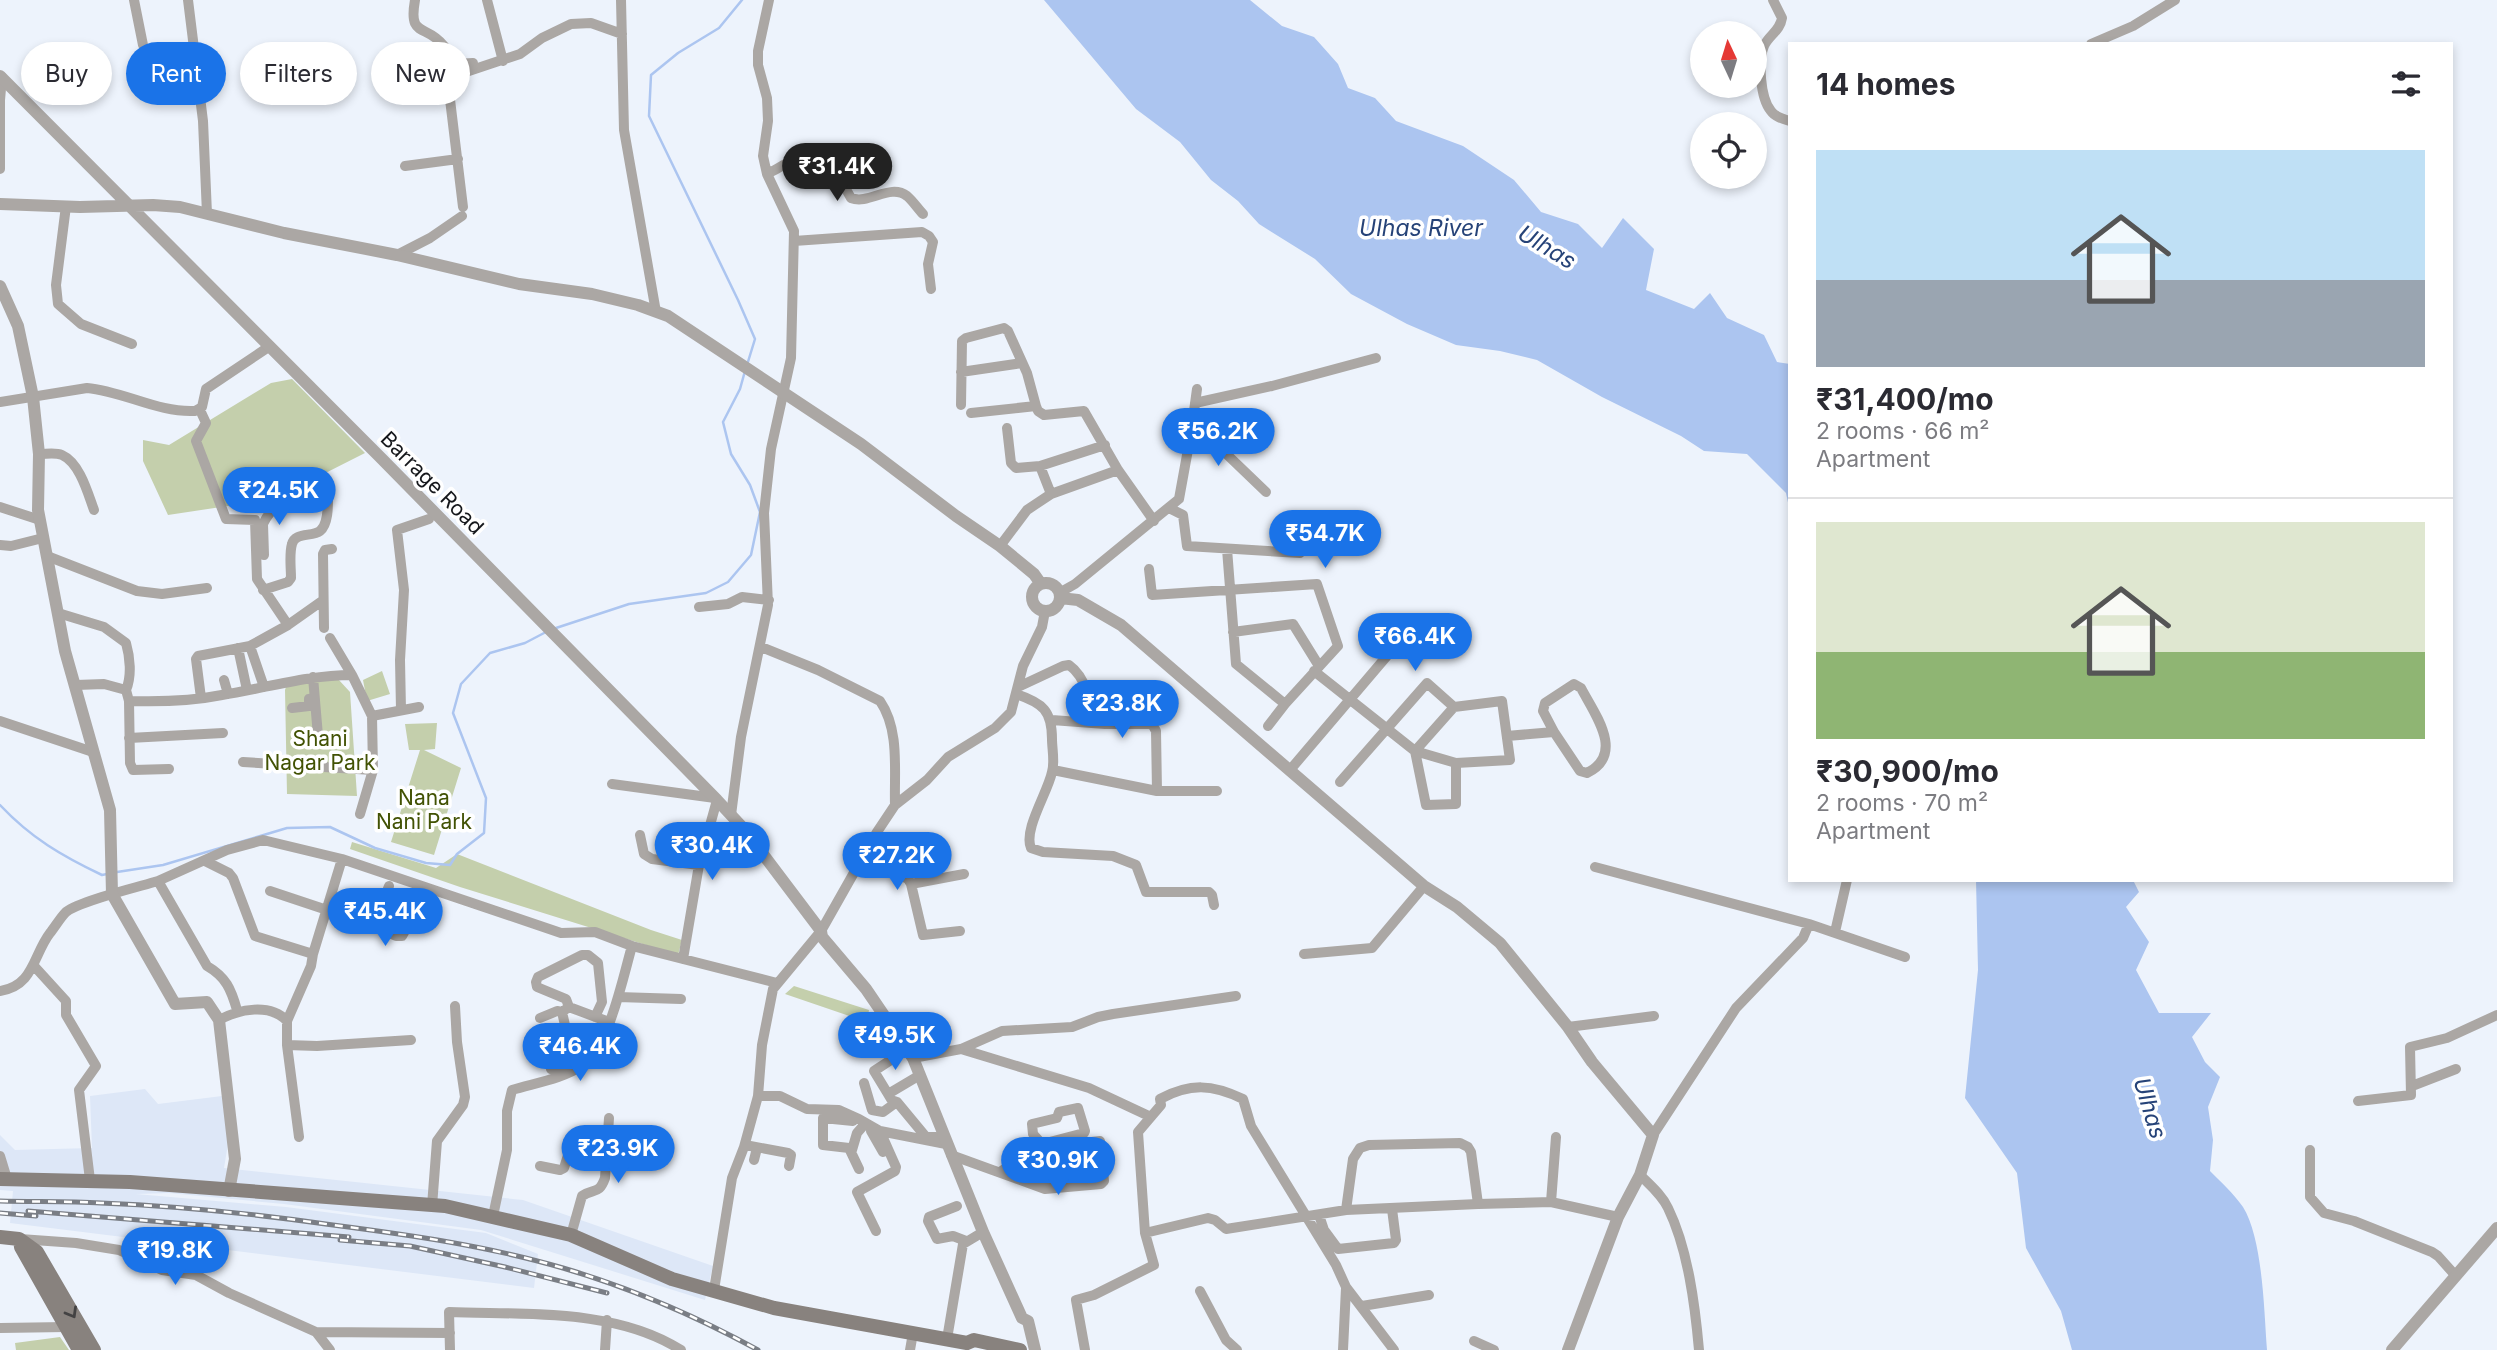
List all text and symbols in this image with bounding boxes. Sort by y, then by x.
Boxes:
north arrow [1690,21,1768,98]
map controls [1690,21,1767,189]
chip: Buy [21,42,112,105]
chip: Rent [126,42,226,105]
chip: Filters [240,42,357,105]
chip: New [371,42,470,105]
icon: filters [2387,65,2425,103]
text: 14 homes [1816,66,1955,102]
button: locate [1690,112,1767,189]
pin: ₹31.4K [780,144,894,203]
text: ₹31.4K [798,152,876,180]
icon: home [2058,196,2184,322]
water label: Ulhas River [1359,214,1484,242]
water label: Ulhas [1513,219,1581,275]
text: ₹31,400/mo [1816,381,1994,417]
pin: ₹56.2K [1161,408,1275,468]
text: ₹56.2K [1178,417,1258,445]
text: 2 rooms · 66 m² [1816,417,1990,445]
street label: Barrage Road [376,426,489,539]
text: Apartment [1816,445,1930,473]
pin: ₹24.5K [222,468,336,527]
text: ₹24.5K [239,476,319,504]
pin: ₹54.7K [1268,510,1382,570]
text: ₹54.7K [1285,519,1365,547]
icon: home [2058,568,2184,694]
pin: ₹66.4K [1358,614,1472,673]
text: ₹66.4K [1374,622,1456,650]
pin: ₹23.8K [1065,680,1179,740]
text: ₹23.8K [1082,689,1162,717]
park label: Shani Nagar Park [264,726,376,775]
text: ₹30,900/mo [1816,753,1999,789]
park label: Nana Nani Park [376,785,472,834]
text: 2 rooms · 70 m² [1816,789,1988,817]
text: Apartment [1816,817,1930,845]
pin: ₹30.4K [655,822,769,882]
text: ₹30.4K [671,831,753,859]
pin: ₹27.2K [840,832,954,892]
text: ₹27.2K [859,841,935,869]
pin: ₹45.4K [328,888,442,948]
text: ₹45.4K [344,897,426,925]
pin: ₹49.5K [838,1012,952,1072]
text: ₹49.5K [854,1021,936,1049]
pin: ₹46.4K [523,1024,637,1083]
text: ₹46.4K [539,1032,621,1060]
water label: Ulhas [2127,1074,2173,1142]
pin: ₹23.9K [561,1126,675,1185]
text: ₹23.9K [578,1134,658,1162]
pin: ₹30.9K [1001,1138,1115,1197]
text: ₹30.9K [1017,1146,1099,1174]
pin: ₹19.8K [118,1228,232,1287]
text: ₹19.8K [137,1236,213,1264]
one-way arrow [64,1305,77,1318]

